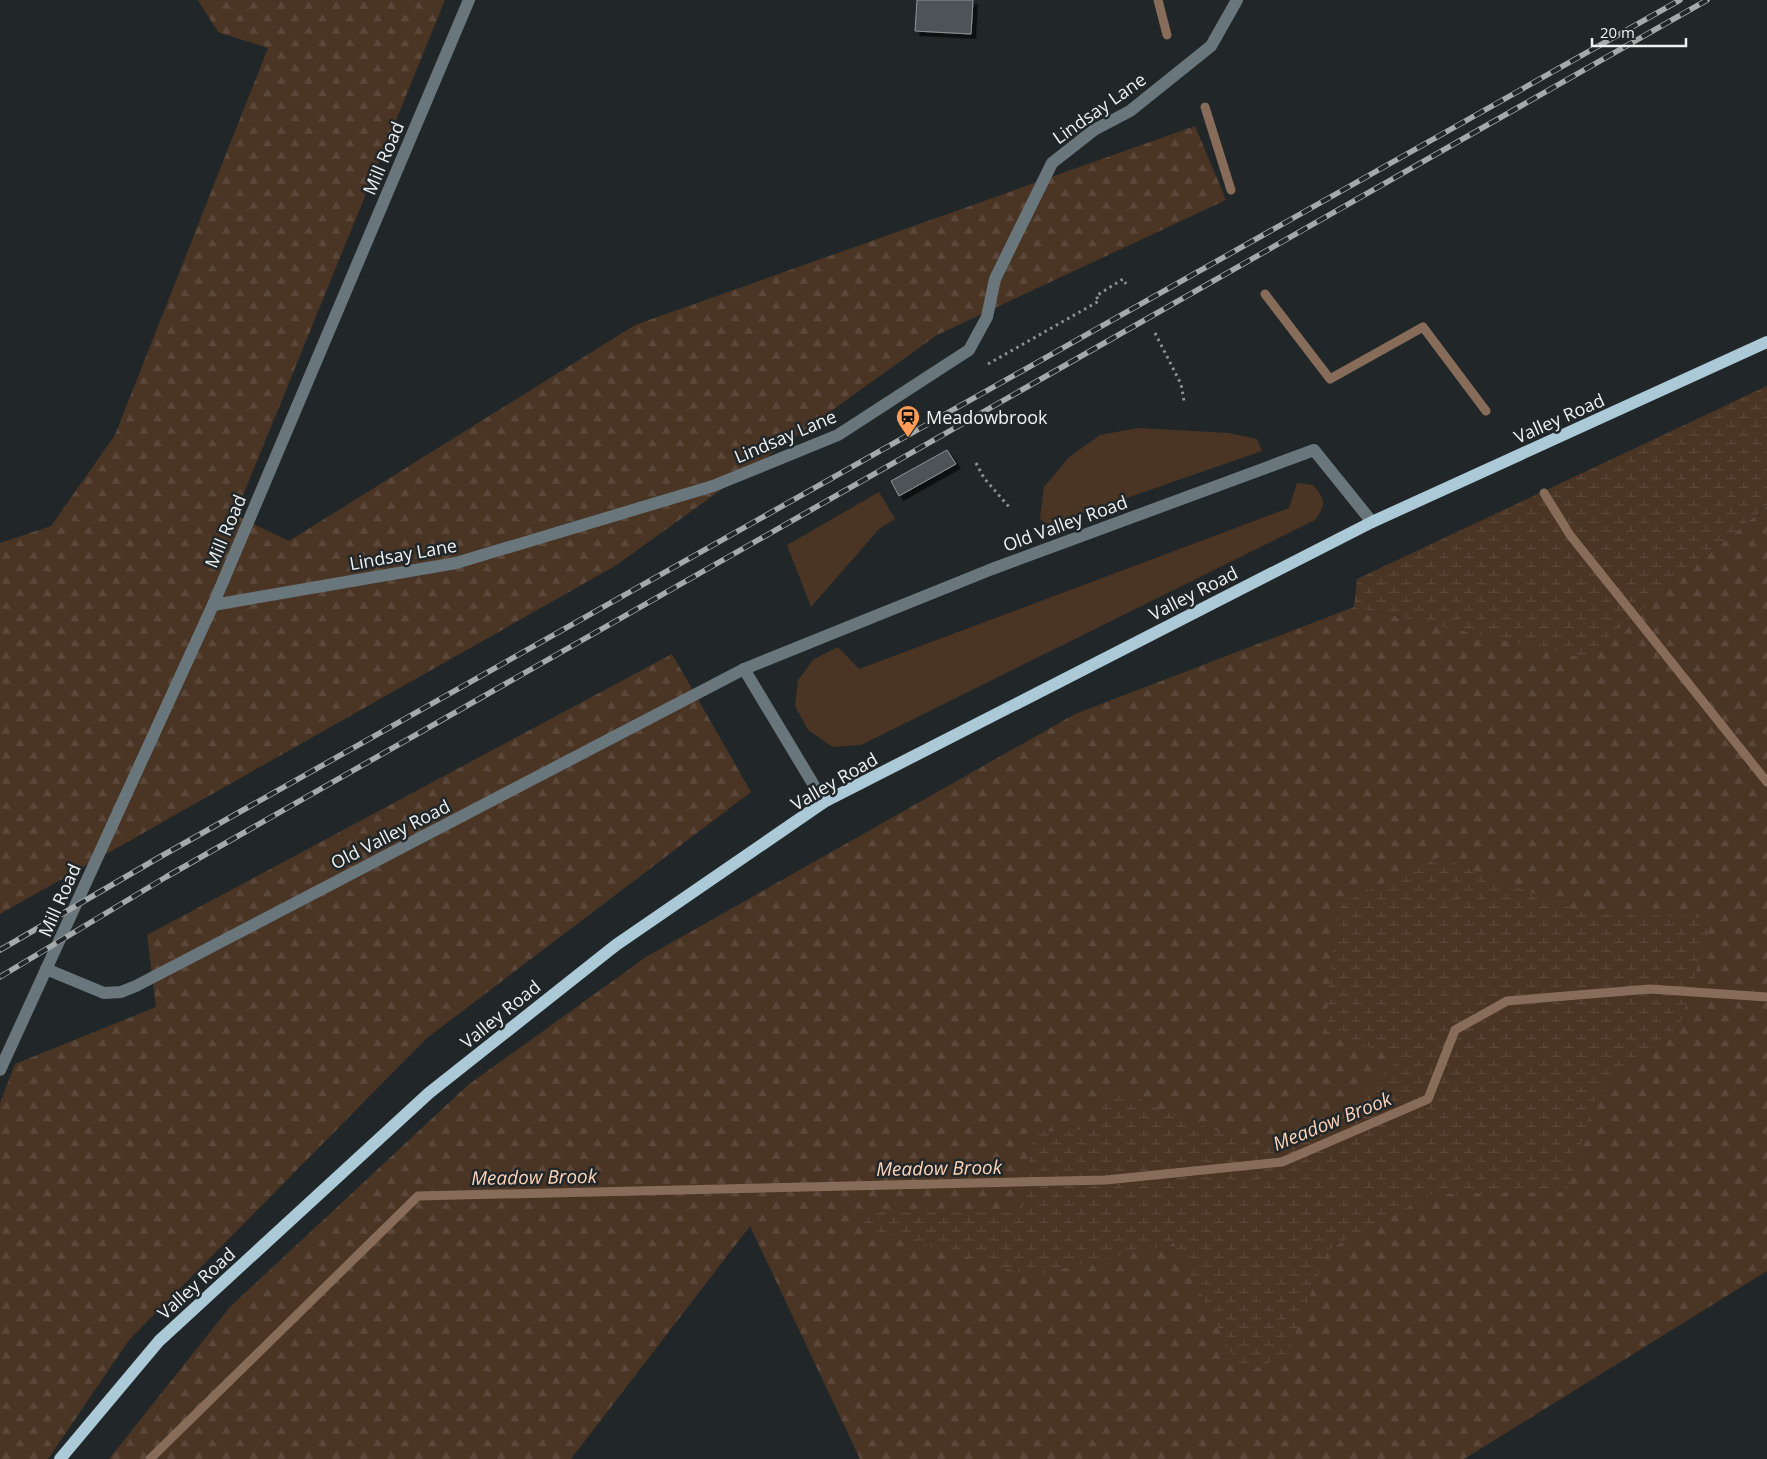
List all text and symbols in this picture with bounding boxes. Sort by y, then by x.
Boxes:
scale bar [1592,15,1686,47]
text: 20 m [1600,22,1635,42]
street label: Lindsay Lane [1048,67,1150,149]
street label: Mill Road [357,118,409,198]
street label: Valley Road [1510,387,1608,449]
street label: Lindsay Lane [730,404,840,468]
station icon: Meadowbrook [895,404,921,438]
place label: Meadowbrook [926,405,1048,429]
street label: Old Valley Road [999,489,1131,557]
street label: Mill Road [199,491,251,571]
street label: Lindsay Lane [347,533,459,575]
street label: Valley Road [1145,560,1241,626]
street label: Valley Road [786,746,882,816]
street label: Old Valley Road [326,794,454,874]
street label: Mill Road [32,860,86,940]
street label: Valley Road [455,974,545,1054]
water label: Meadow Brook [1269,1085,1396,1157]
water label: Meadow Brook [876,1154,1003,1182]
water label: Meadow Brook [471,1163,598,1191]
street label: Valley Road [152,1242,240,1324]

